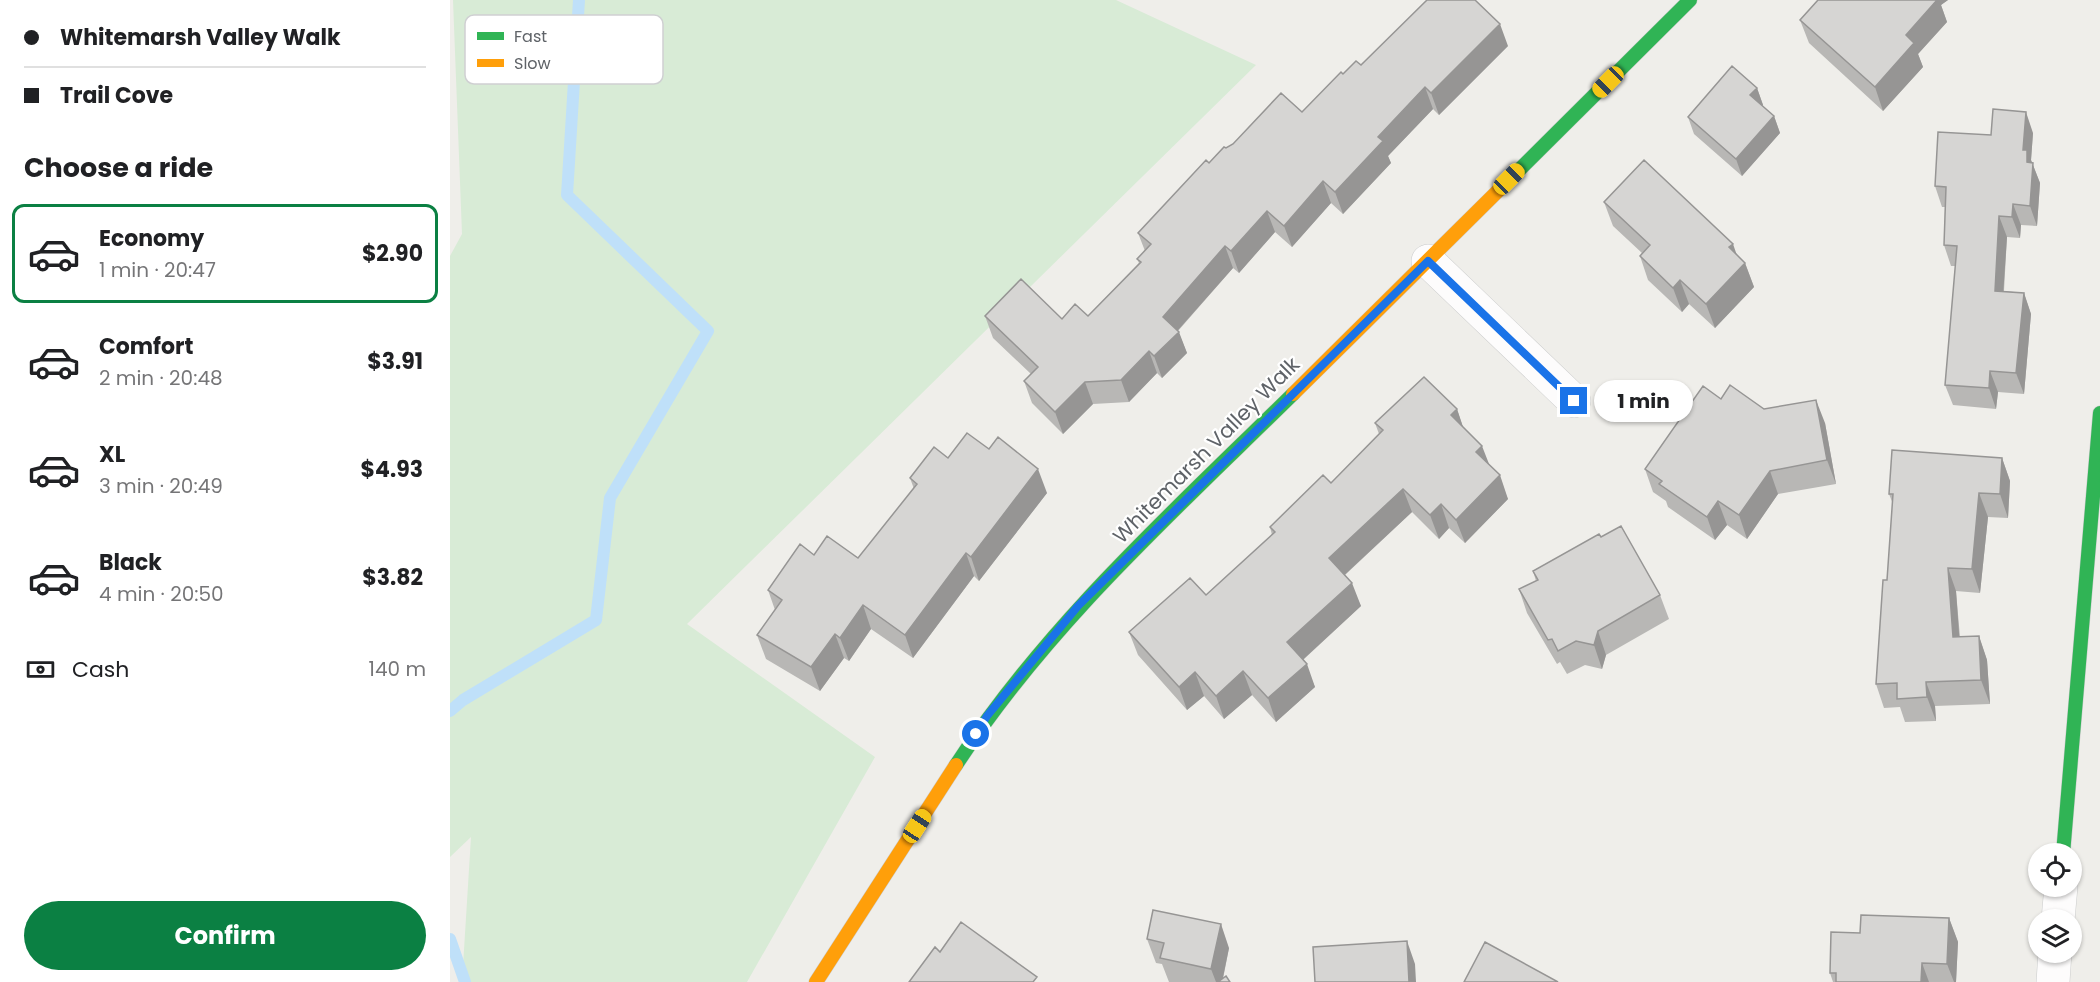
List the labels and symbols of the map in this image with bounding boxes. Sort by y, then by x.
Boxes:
legend [465,15,663,84]
text: Fast [514,25,547,48]
text: Slow [514,52,551,75]
car [1589,63,1627,101]
car [1490,160,1528,198]
street label: Whitemarsh Valley Walk [1106,350,1306,550]
callout: 1 min [1595,380,1694,422]
route end [1560,387,1587,414]
route start [962,720,989,747]
car [900,806,934,846]

